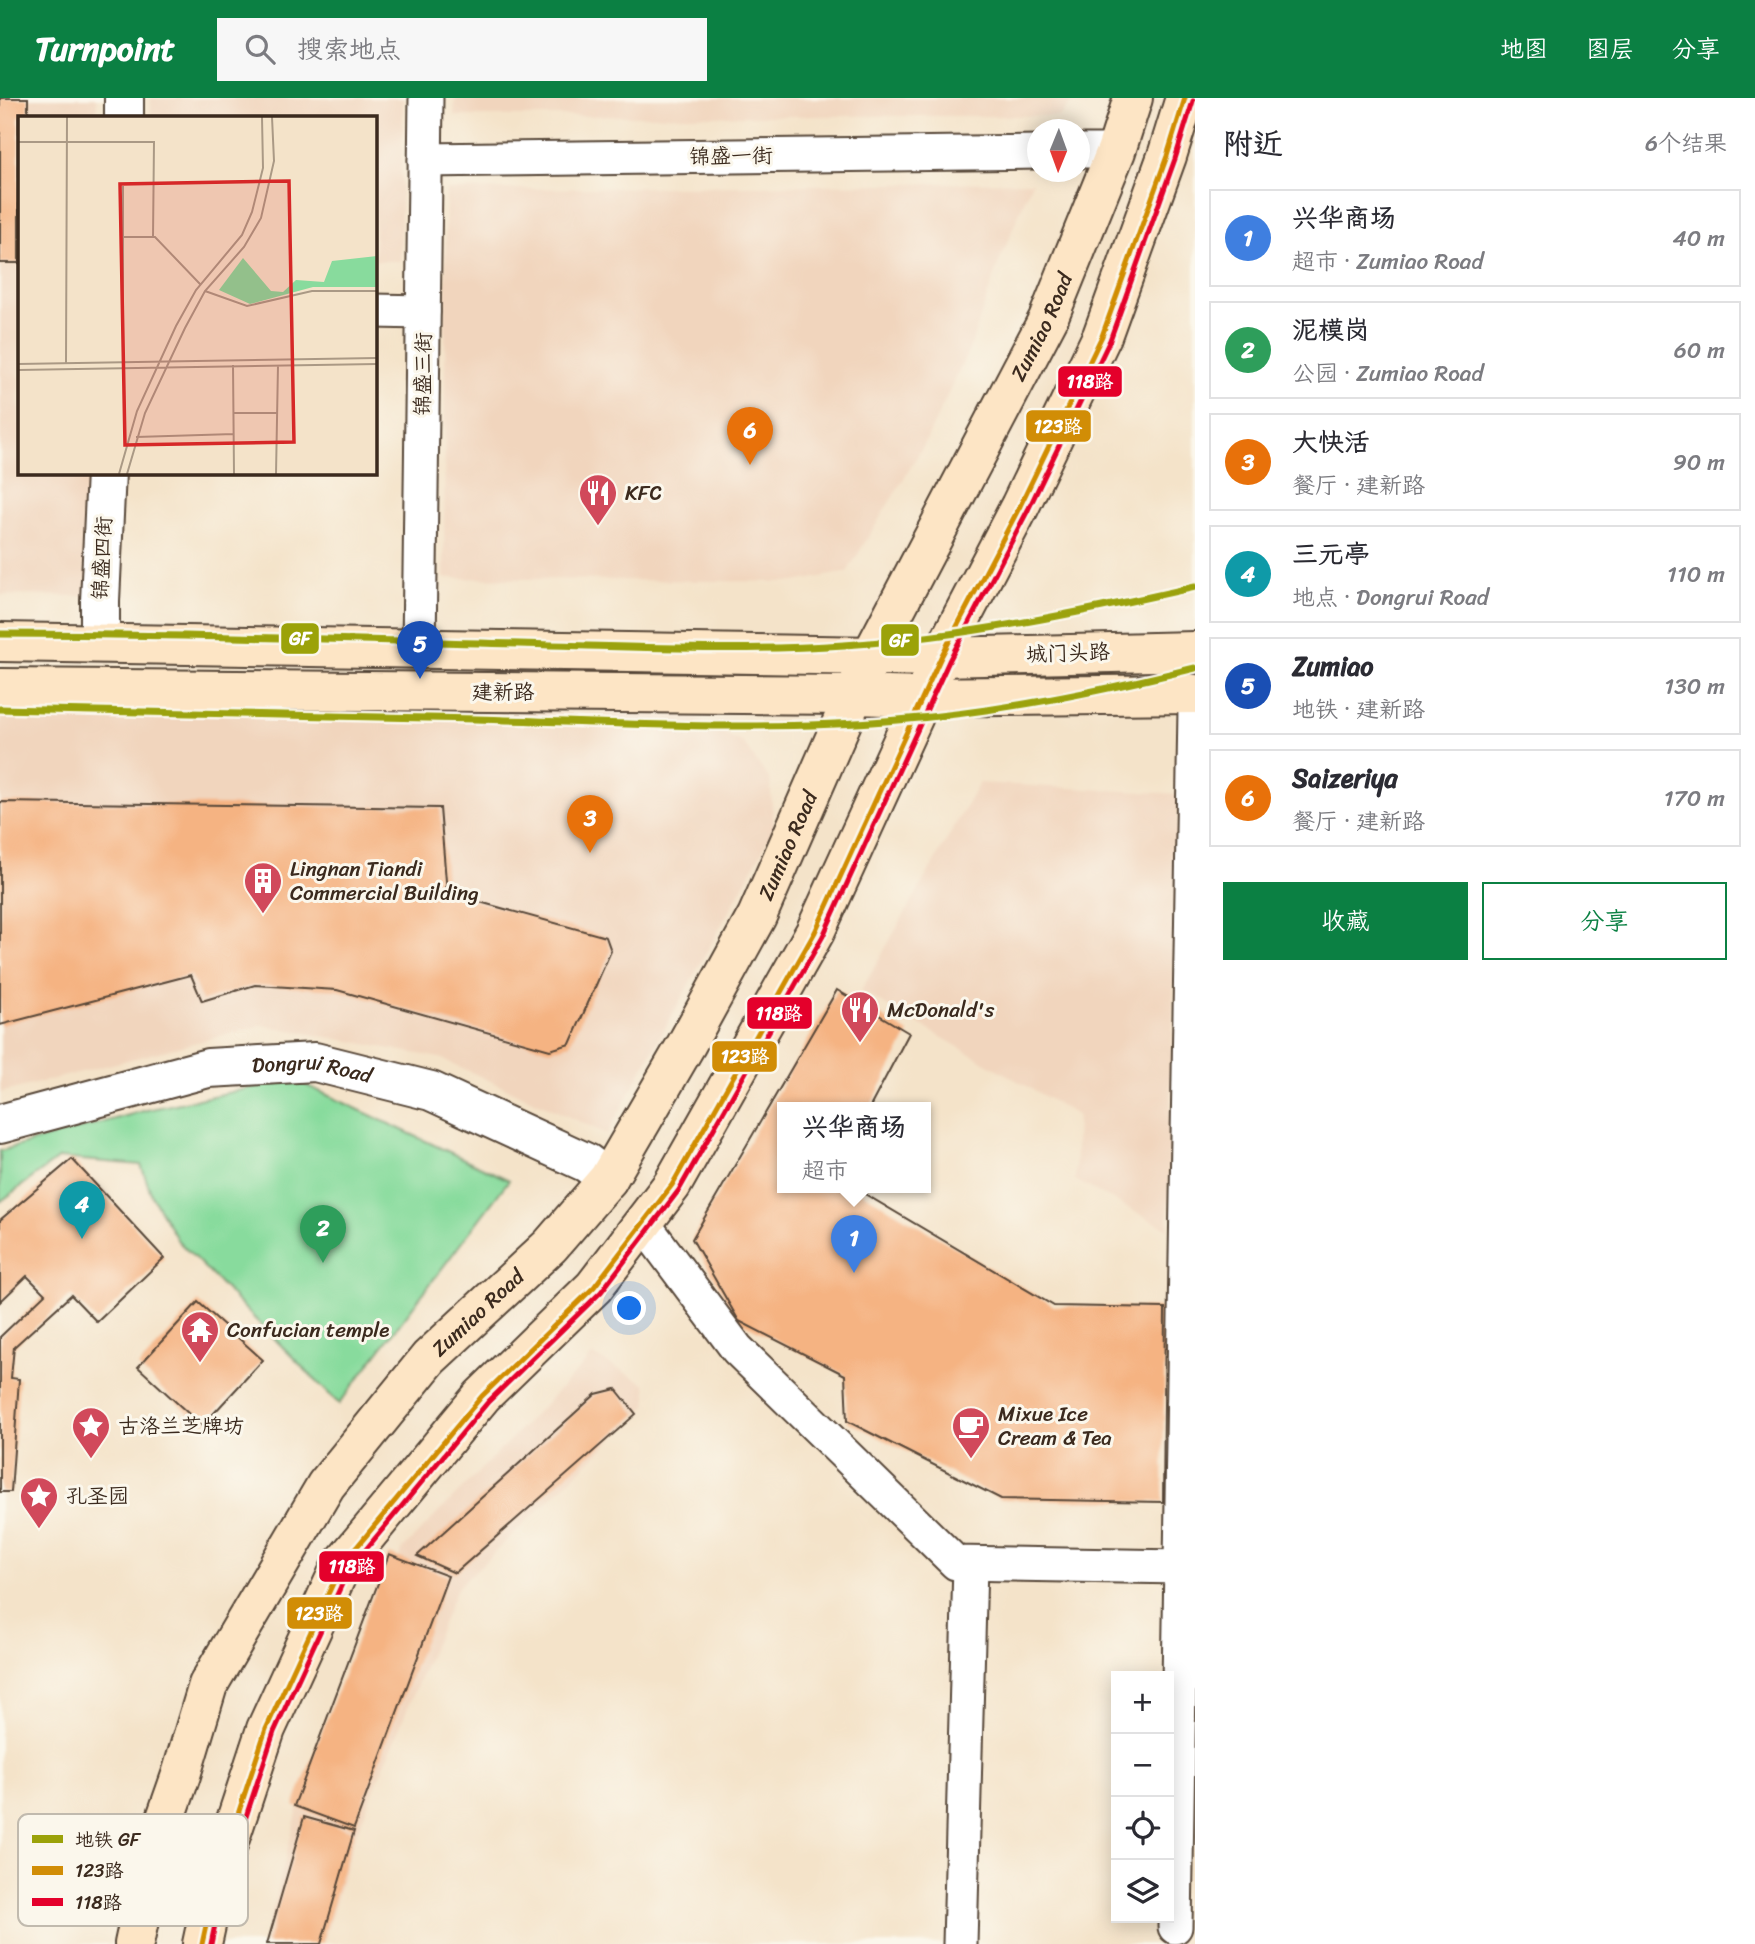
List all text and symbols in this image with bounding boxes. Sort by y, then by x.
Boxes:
search box [217,18,707,81]
text: Turnpoint [35,20,175,78]
text: 搜索地点 [297,26,401,72]
text: 地图 [1500,28,1548,70]
text: 图层 [1586,28,1634,70]
text: 分享 [1672,28,1720,70]
icon: search [241,30,279,68]
inset map [18,116,376,474]
text: 附近 [1223,117,1283,171]
north arrow [1027,119,1090,182]
text: 6个结果 [1645,123,1727,164]
street label: 锦盛一街 [689,136,773,176]
text: 兴华商场 [1292,195,1396,241]
text: 1 [1243,218,1253,259]
text: 40 m [1672,218,1725,259]
text: 超市 · Zumiao Road [1292,241,1484,282]
street label: Zumiao Road [1000,265,1084,388]
text: 泥模岗 [1292,307,1370,353]
text: 2 [1241,330,1255,371]
text: 60 m [1674,330,1725,371]
street label: 锦盛三街 [403,332,443,416]
text: 公园 · Zumiao Road [1292,353,1484,394]
line badge: 118路 [1057,365,1123,398]
text: 118路 [1067,365,1113,398]
pin: 6 [727,407,773,465]
line badge: 123路 [1025,409,1092,443]
text: 123路 [1034,410,1082,443]
text: 大快活 [1292,419,1370,465]
text: 3 [1242,442,1254,483]
text: 90 m [1673,442,1725,483]
text: 餐厅 · 建新路 [1292,465,1425,506]
restaurant icon: KFC [577,472,619,527]
place label: KFC [625,474,662,512]
street label: 锦盛四街 [81,515,123,601]
text: 三元亭 [1292,531,1370,577]
text: 4 [1241,554,1255,595]
text: 110 m [1667,554,1725,595]
text: 地点 · Dongrui Road [1292,577,1489,618]
pin: 5 [397,621,443,679]
line badge: GF [280,622,320,655]
text: GF [288,622,313,655]
line badge: GF [880,623,920,657]
text: GF [888,624,913,657]
street label: 城门头路 [1025,633,1111,673]
text: Zumiao [1292,643,1373,689]
text: 5 [1241,666,1255,707]
text: 130 m [1664,666,1725,707]
street label: 建新路 [472,673,535,711]
text: 地铁 · 建新路 [1292,689,1425,730]
text: Saizeriya [1292,755,1398,801]
text: 6 [1241,778,1255,819]
text: 170 m [1664,778,1725,819]
street label: Zumiao Road [747,783,829,907]
pin: 3 [567,795,613,853]
text: 餐厅 · 建新路 [1292,801,1425,842]
place label: Lingnan Tiandi Commercial Building [290,850,479,912]
building icon: Lingnan Tiandi Commercial Building [242,860,284,915]
button: 收藏 [1223,882,1468,960]
button: 分享 [1482,882,1727,960]
restaurant icon: McDonald's [839,989,881,1044]
place label: McDonald's [887,991,995,1029]
line badge: 118路 [746,996,813,1030]
text: 118路 [756,997,802,1030]
line badge: 123路 [711,1040,778,1073]
text: 123路 [721,1040,769,1073]
street label: Dongrui Road [251,1043,378,1095]
popup [777,1102,931,1193]
text: 兴华商场 [802,1104,906,1150]
text: 超市 [802,1150,848,1191]
pin: 4 [59,1181,105,1239]
pin: 2 [300,1205,346,1263]
pin: 1 [831,1215,877,1273]
street label: Zumiao Road [422,1258,535,1366]
your location [612,1291,646,1325]
temple icon: Confucian temple [179,1309,221,1364]
place label: Confucian temple [227,1311,389,1349]
place label: Mixue Ice Cream & Tea [998,1395,1112,1457]
place icon: 古洛兰芝牌坊 [70,1405,112,1460]
cafe icon: Mixue Ice Cream & Tea [950,1405,992,1460]
place label: 古洛兰芝牌坊 [118,1407,244,1445]
place icon: 孔圣园 [18,1475,60,1530]
place label: 孔圣园 [66,1477,129,1515]
line badge: 118路 [318,1550,385,1583]
text: 118路 [329,1550,375,1583]
line badge: 123路 [286,1596,353,1630]
text: 123路 [295,1597,343,1630]
map controls [1111,1671,1174,1923]
button: + [1111,1671,1174,1734]
button: − [1111,1734,1174,1797]
button: locate [1111,1797,1174,1860]
legend [18,1814,248,1926]
text: 地铁 GF [75,1823,142,1856]
text: 123路 [75,1854,124,1887]
button: layers [1111,1860,1174,1923]
text: 118路 [75,1886,122,1919]

